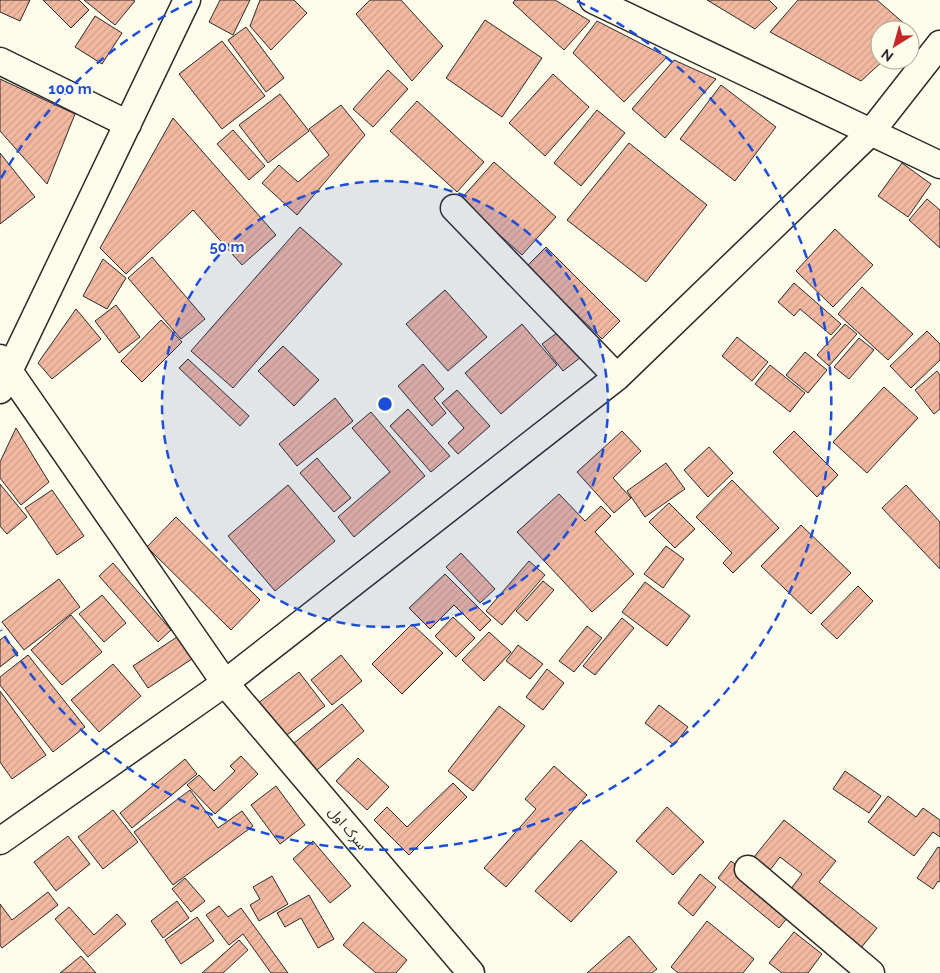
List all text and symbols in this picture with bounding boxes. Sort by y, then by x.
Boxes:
north arrow [870,20,920,70]
text: N [878,46,896,65]
text: 100 m [48,80,92,98]
text: 50 m [209,238,245,256]
centre of rings [376,395,394,413]
street label: سرک اول [325,803,371,853]

